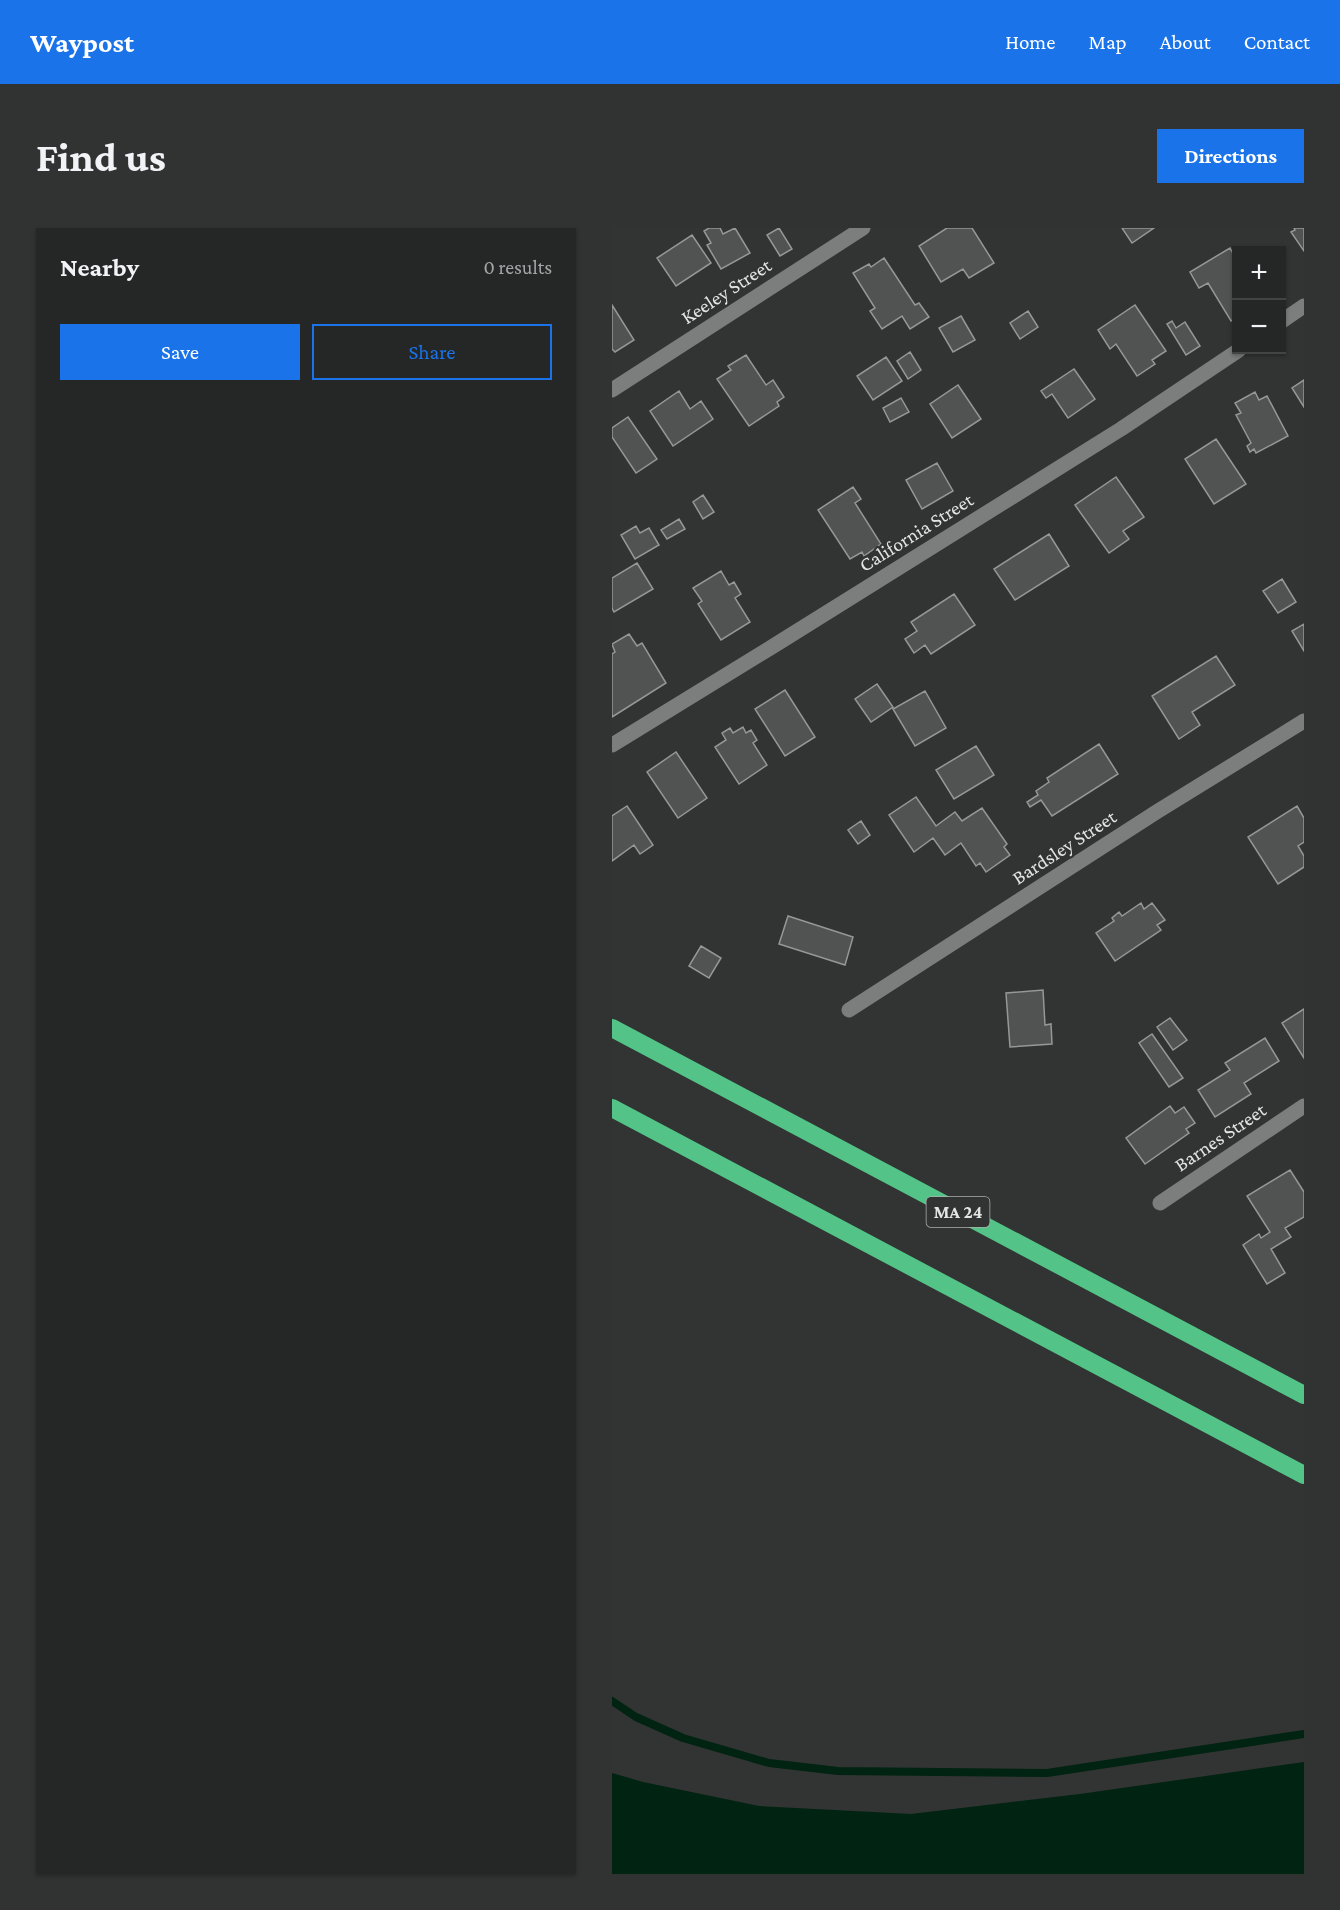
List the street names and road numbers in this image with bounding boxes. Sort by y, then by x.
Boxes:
street label: Keeley Street [677,254,776,329]
street label: California Street [855,488,977,576]
street label: Bardsley Street [1008,805,1121,889]
street label: Barnes Street [1170,1098,1270,1176]
road number: MA 24 [926,1197,990,1227]

